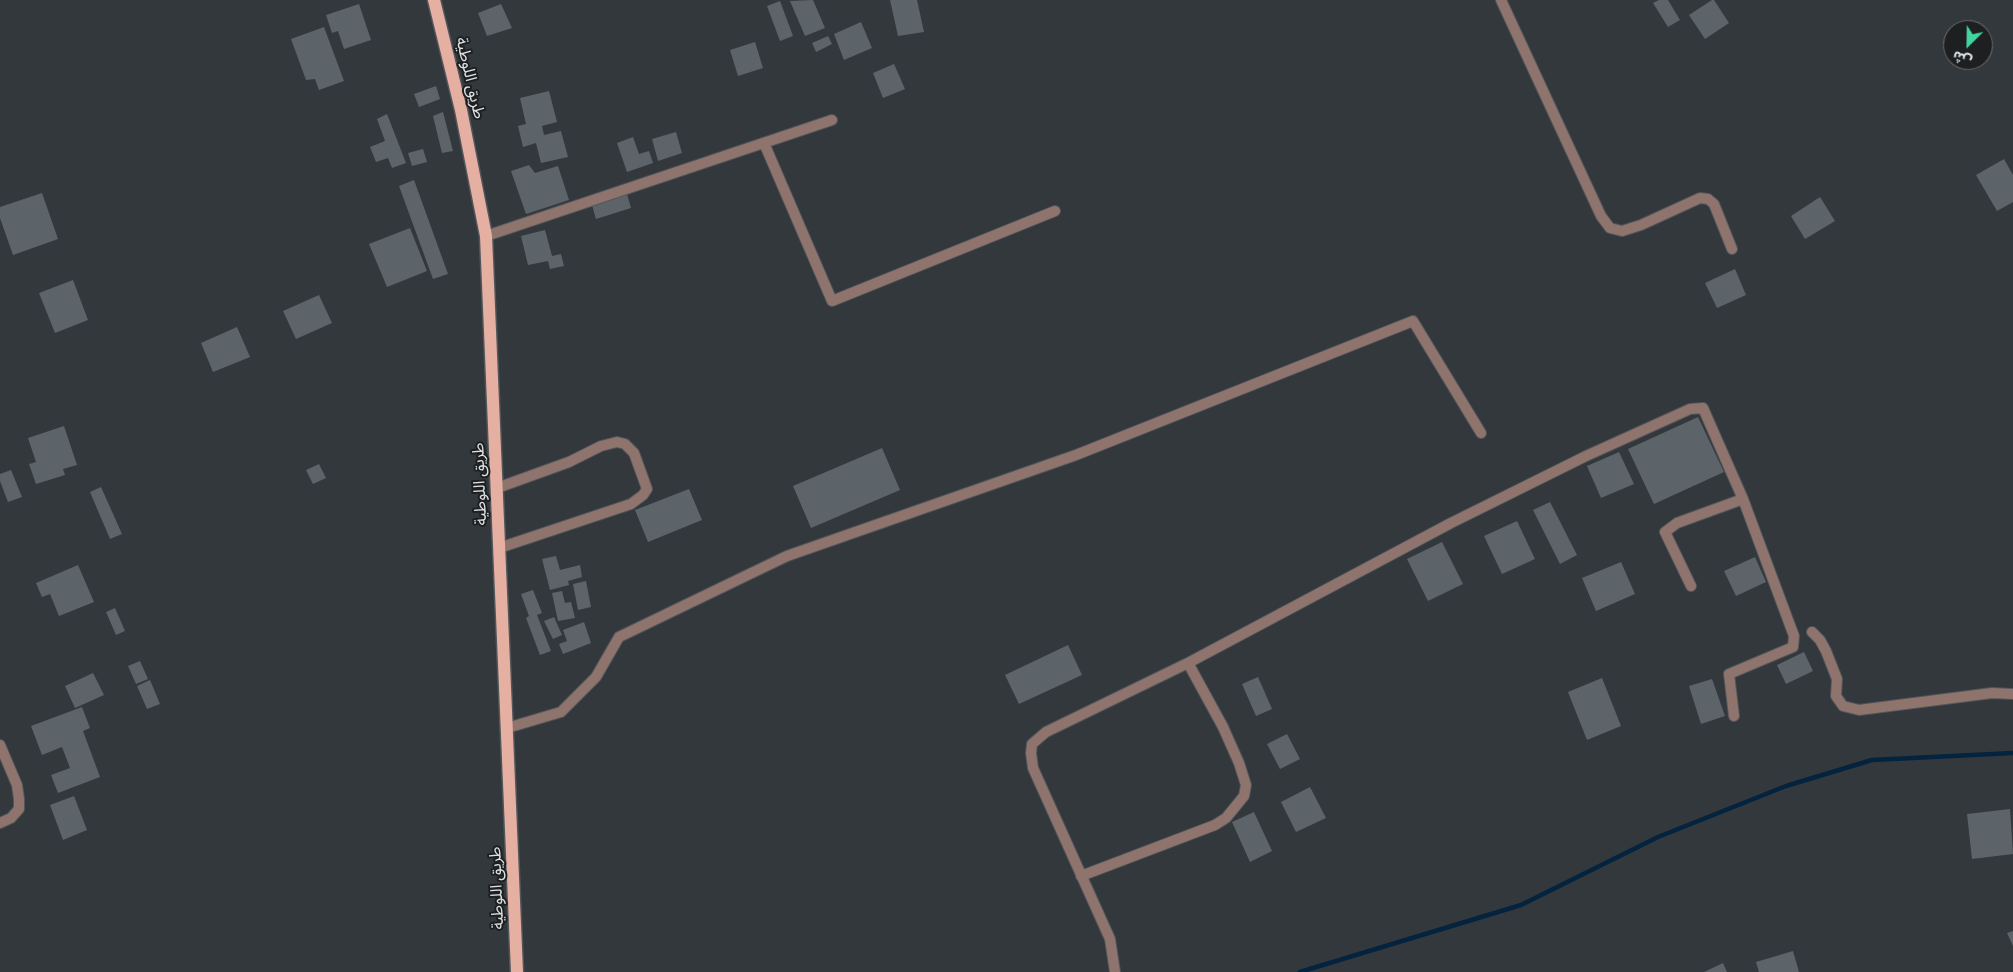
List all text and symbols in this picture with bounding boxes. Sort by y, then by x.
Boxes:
north arrow [1943,20,1993,70]
street label: طريق اللوطية [451,35,489,121]
text: ش [1950,47,1974,70]
street label: طريق اللوطية [469,442,491,526]
street label: طريق اللوطية [486,846,508,930]

